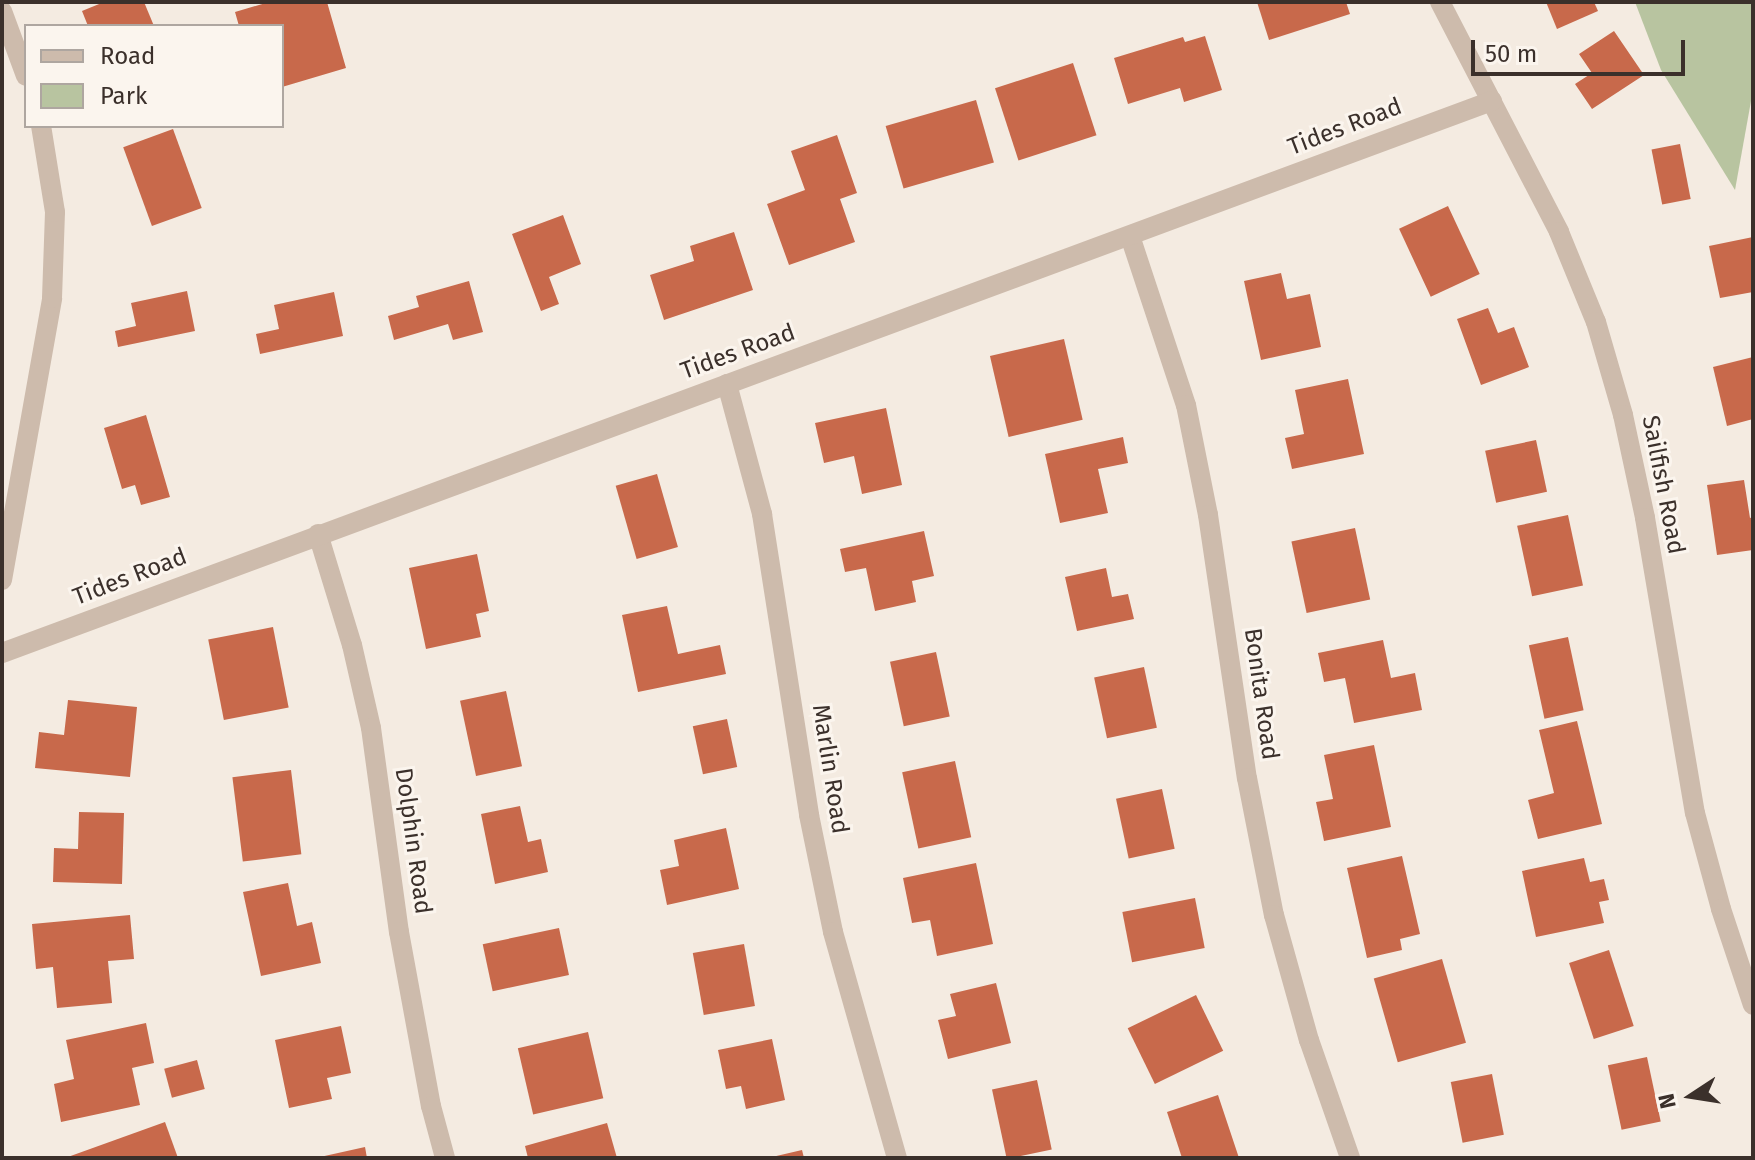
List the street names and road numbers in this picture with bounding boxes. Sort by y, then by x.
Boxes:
street label: Tides Road [1284,92,1406,162]
street label: Tides Road [677,318,799,386]
street label: Sailfish Road [1635,413,1691,557]
street label: Tides Road [69,542,191,612]
street label: Bonita Road [1238,626,1284,762]
street label: Marlin Road [806,702,854,836]
street label: Dolphin Road [388,766,438,916]

